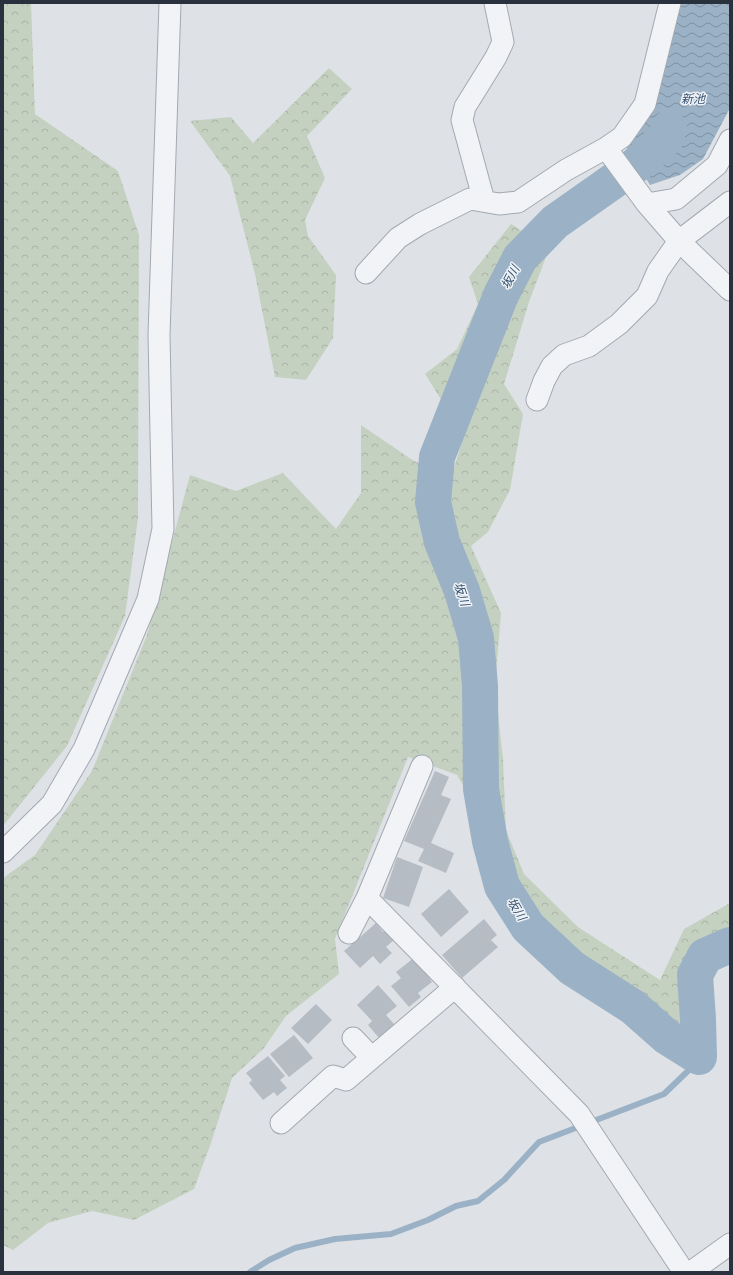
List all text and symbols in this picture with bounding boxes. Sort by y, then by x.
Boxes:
water label: 新池 [681,91,706,106]
water label: 坂川 [498,261,523,291]
water label: 坂川 [451,580,474,610]
water label: 坂川 [504,895,531,925]

